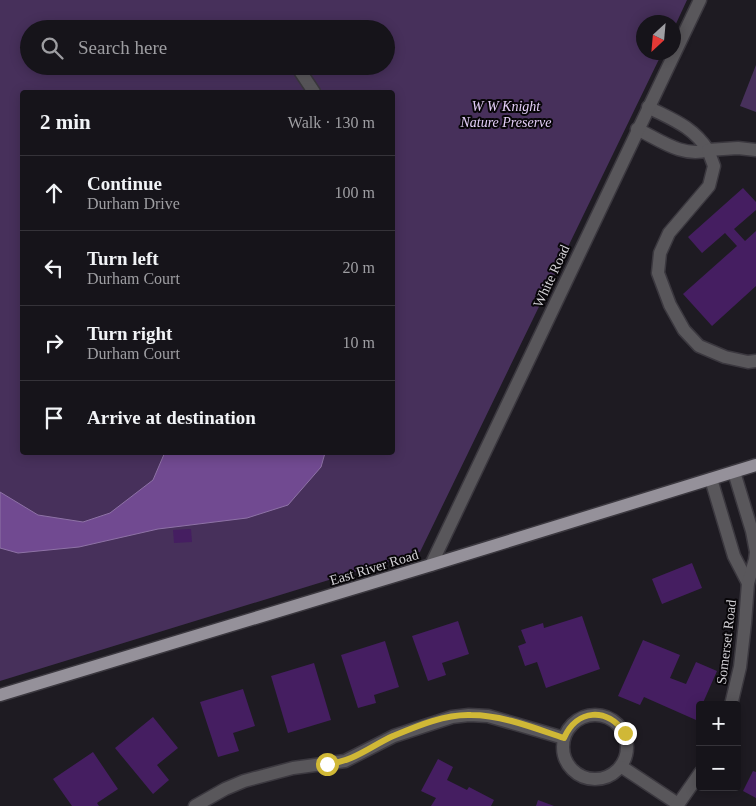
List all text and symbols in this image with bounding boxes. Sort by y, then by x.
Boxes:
north arrow [636,15,681,60]
search box [20,20,395,75]
icon: search [38,34,66,62]
text: Search here [78,37,167,58]
park label: W W Knight Nature Preserve [459,99,552,130]
text: 2 min [40,110,91,134]
text: Walk · 130 m [288,114,375,131]
text: Continue [87,173,162,194]
icon: ahead [40,179,68,207]
text: 100 m [335,184,375,201]
text: Durham Drive [87,195,180,212]
street label: White Road [530,243,572,310]
text: Turn left [87,248,159,269]
icon: left [40,254,68,282]
text: 20 m [343,259,375,276]
text: Durham Court [87,270,180,287]
text: Turn right [87,323,172,344]
icon: right [40,329,68,357]
text: 10 m [343,334,375,351]
text: Durham Court [87,345,180,362]
icon: arrive [40,404,68,432]
text: Arrive at destination [87,407,256,428]
street label: East River Road [328,547,420,588]
street label: Somerset Road [714,599,739,685]
map controls [696,701,741,791]
button: + [696,701,741,746]
route end [614,722,637,745]
button: − [696,746,741,791]
route start [316,753,339,776]

